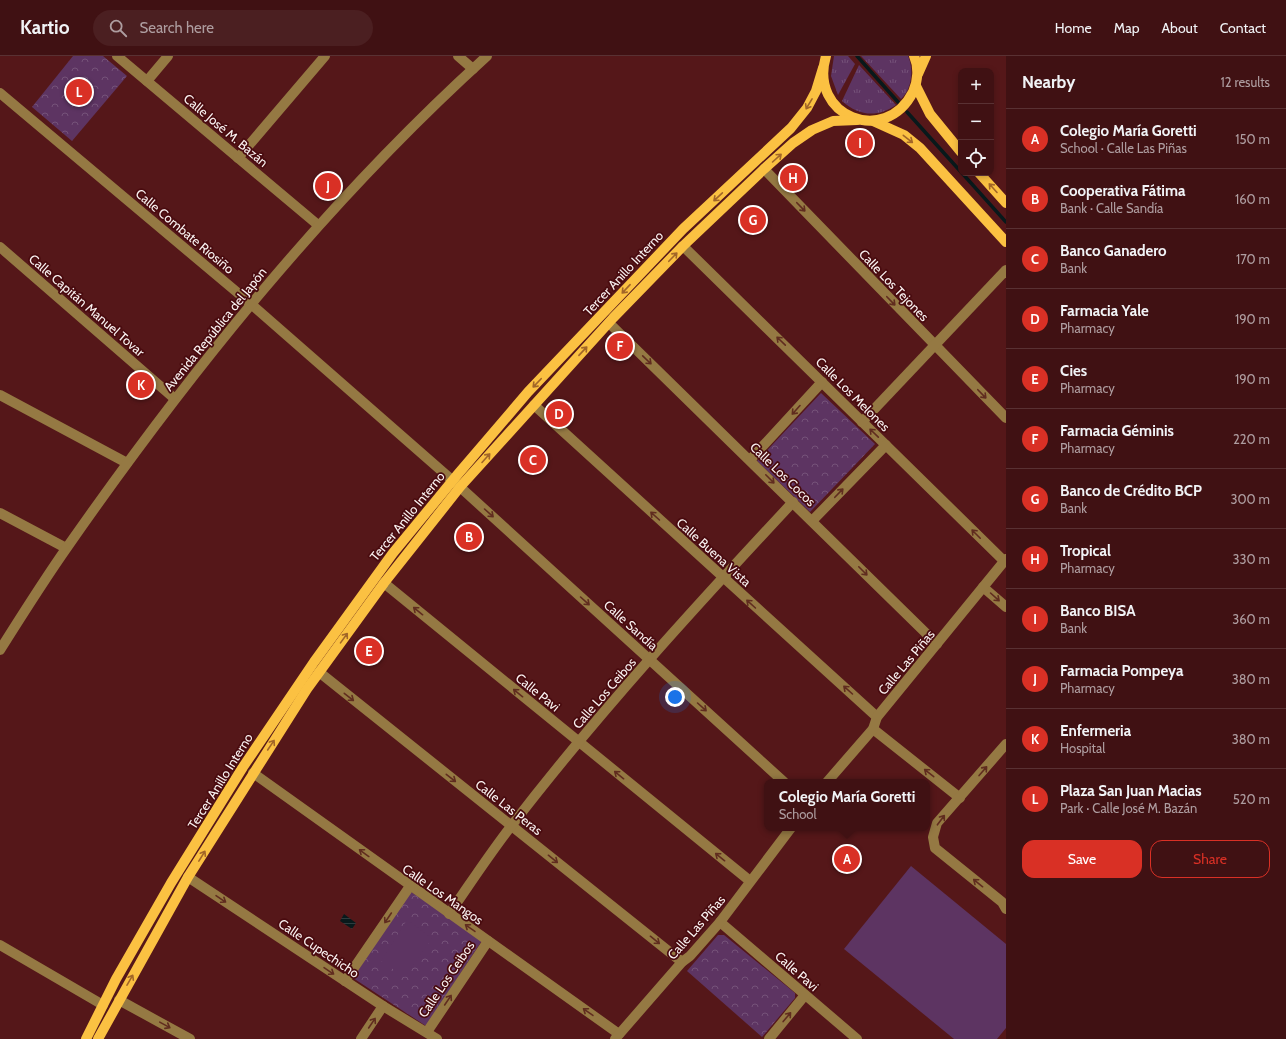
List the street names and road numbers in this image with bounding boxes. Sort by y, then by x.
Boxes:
street label: Calle José M. Bazán [181,90,271,170]
street label: Calle Combate Riosiño [132,185,238,277]
street label: Tercer Anillo Interno [580,227,666,319]
street label: Calle Los Tejones [855,246,933,325]
street label: Calle Capitán Manuel Tovar [26,250,149,360]
street label: Avenida República del Japón [160,264,270,394]
street label: Calle Los Melones [813,354,894,435]
street label: Calle Los Cocos [747,439,820,510]
street label: Tercer Anillo Interno [366,468,448,564]
street label: Calle Buena Vista [673,514,755,590]
street label: Calle Sandía [601,597,662,654]
street label: Calle Las Piñas [874,626,938,698]
street label: Calle Los Ceibos [569,654,640,732]
street label: Calle Pavi [513,669,563,715]
street label: Tercer Anillo Interno [184,730,256,832]
street label: Calle Las Peras [472,776,546,838]
street label: Calle Los Mangos [400,860,487,928]
street label: Calle Las Piñas [664,891,729,962]
street label: Calle Cupechicho [275,915,363,981]
street label: Calle Los Ceibos [415,937,478,1020]
street label: Calle Pavi [772,948,822,994]

